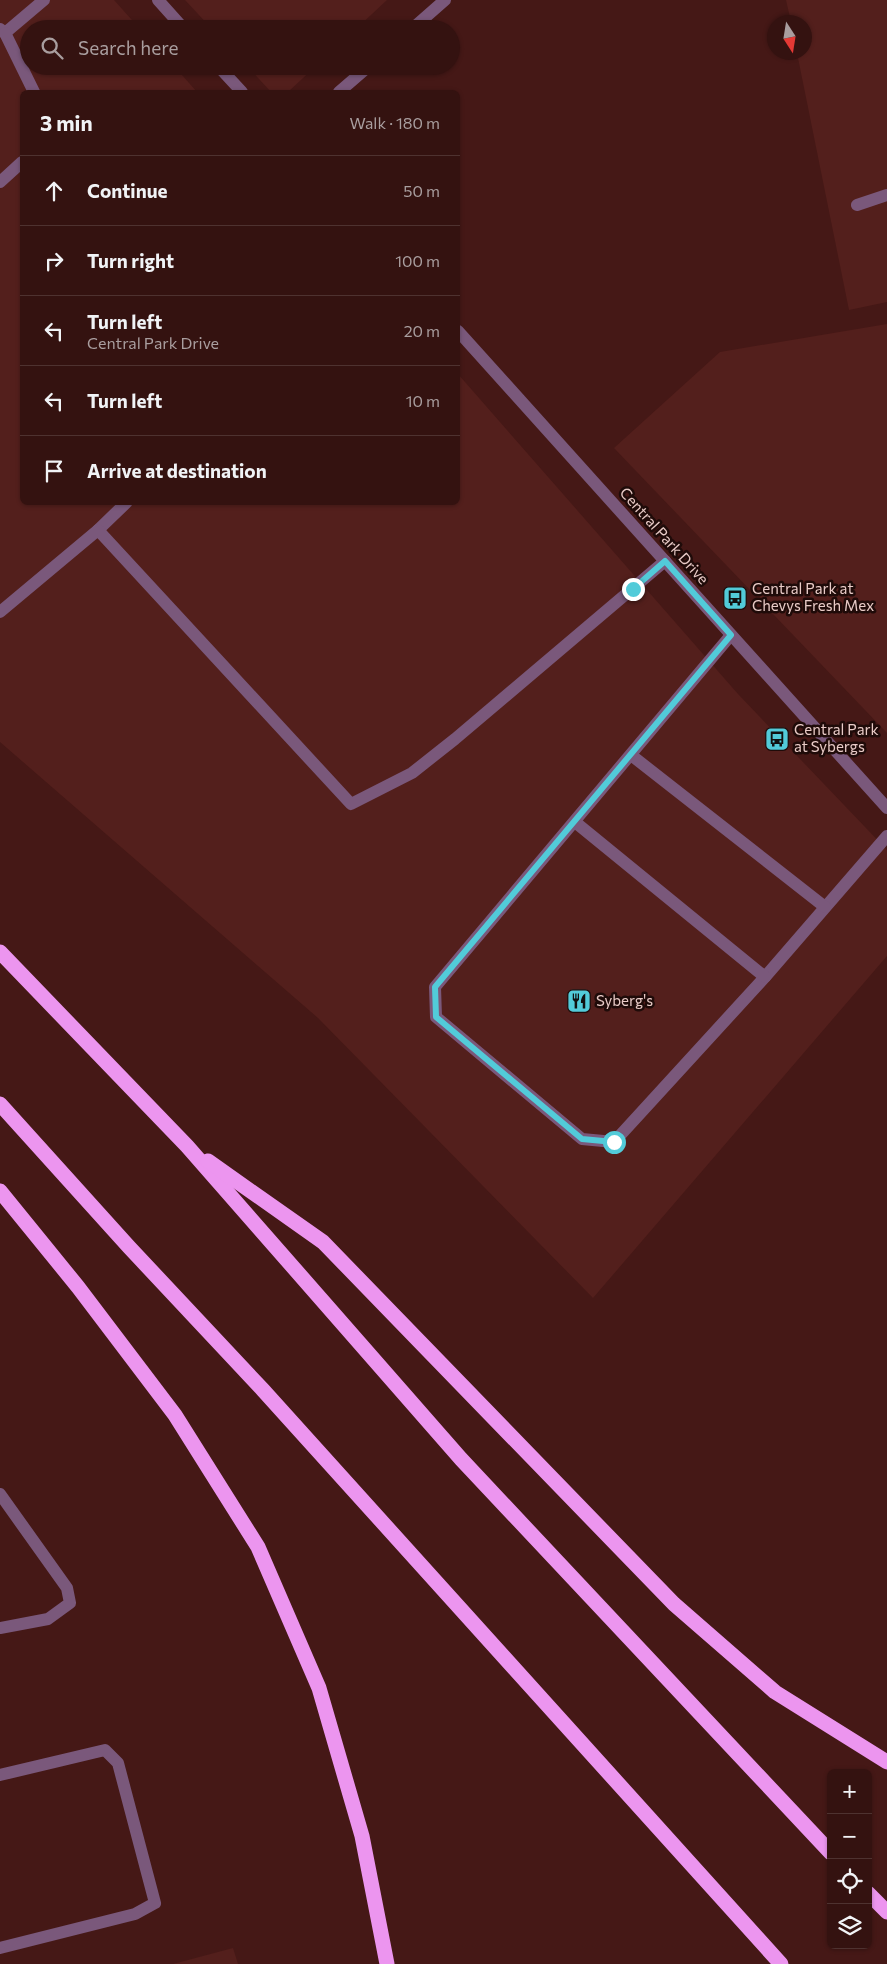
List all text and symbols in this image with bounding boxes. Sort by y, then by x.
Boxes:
north arrow [767,15,812,60]
search box [20,20,460,75]
icon: search [38,34,66,62]
text: Search here [78,36,178,59]
text: 3 min [40,110,93,135]
text: Walk · 180 m [350,113,440,132]
icon: ahead [40,177,68,205]
text: Continue [87,179,167,202]
text: 50 m [403,181,440,200]
icon: right [40,247,68,275]
text: Turn right [87,249,174,272]
text: 100 m [395,251,440,270]
text: Turn left [87,310,162,333]
icon: left [40,317,68,345]
text: 20 m [404,321,440,340]
text: Central Park Drive [87,333,219,352]
icon: left [40,387,68,415]
text: Turn left [87,389,162,412]
text: 10 m [406,391,440,410]
icon: arrive [40,457,68,485]
text: Arrive at destination [87,459,267,482]
street label: Central Park Drive [617,483,713,587]
route end [622,578,645,601]
place label: Central Park at Chevys Fresh Mex [752,579,874,614]
bus stop icon: Central Park at Chevys Fresh Mex [722,585,748,611]
place label: Central Park at Sybergs [794,720,879,755]
bus stop icon: Central Park at Sybergs [764,726,790,752]
restaurant icon: Syberg's [566,988,592,1014]
place label: Syberg's [596,991,653,1009]
route start [603,1131,626,1154]
map controls [827,1769,872,1949]
button: + [827,1769,872,1814]
button: − [827,1814,872,1859]
button: locate [827,1859,872,1904]
button: layers [827,1904,872,1949]

